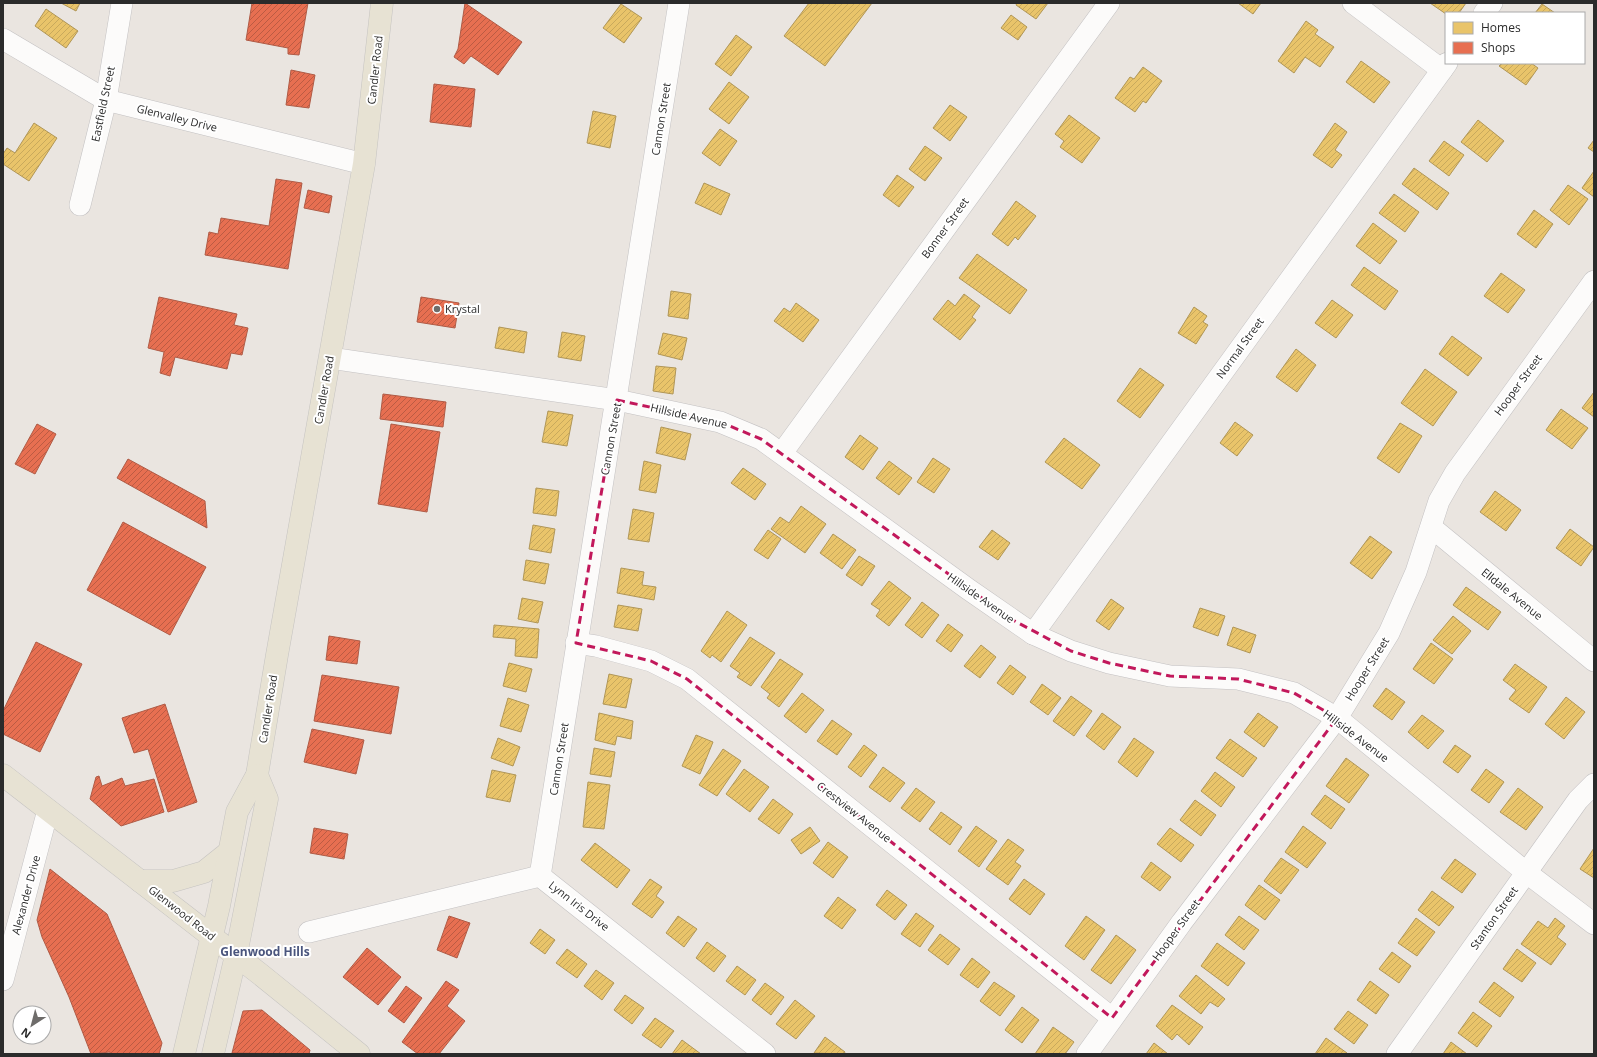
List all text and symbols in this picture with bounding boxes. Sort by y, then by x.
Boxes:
legend [1445,12,1585,64]
text: Homes [1481,19,1521,36]
street label: Candler Road [363,35,386,105]
text: Shops [1481,39,1516,56]
street label: Eastfield Street [87,65,118,143]
street label: Cannon Street [647,81,674,156]
street label: Glenvalley Drive [135,100,219,135]
street label: Bonner Street [918,194,972,261]
place label: Krystal [445,301,480,316]
marker: Krystal [432,304,442,314]
street label: Normal Street [1212,314,1267,381]
street label: Hooper Street [1490,351,1545,418]
street label: Candler Road [310,355,337,425]
street label: Hillside Avenue [649,399,729,432]
street label: Cannon Street [597,401,624,476]
street label: Elldale Avenue [1479,564,1546,623]
street label: Hillside Avenue [945,569,1018,626]
street label: Hooper Street [1341,634,1392,703]
street label: Candler Road [255,674,280,744]
street label: Hillside Avenue [1320,706,1392,765]
street label: Cannon Street [545,721,572,796]
street label: Crestview Avenue [814,778,895,845]
street label: Alexander Drive [8,853,43,936]
street label: Lynn Iris Drive [546,877,613,934]
street label: Glenwood Road [146,882,219,944]
street label: Stanton Street [1466,883,1521,952]
street label: Hooper Street [1148,896,1203,963]
district label: Glenwood Hills [220,943,310,960]
north arrow [12,1005,52,1045]
text: N [18,1025,34,1042]

